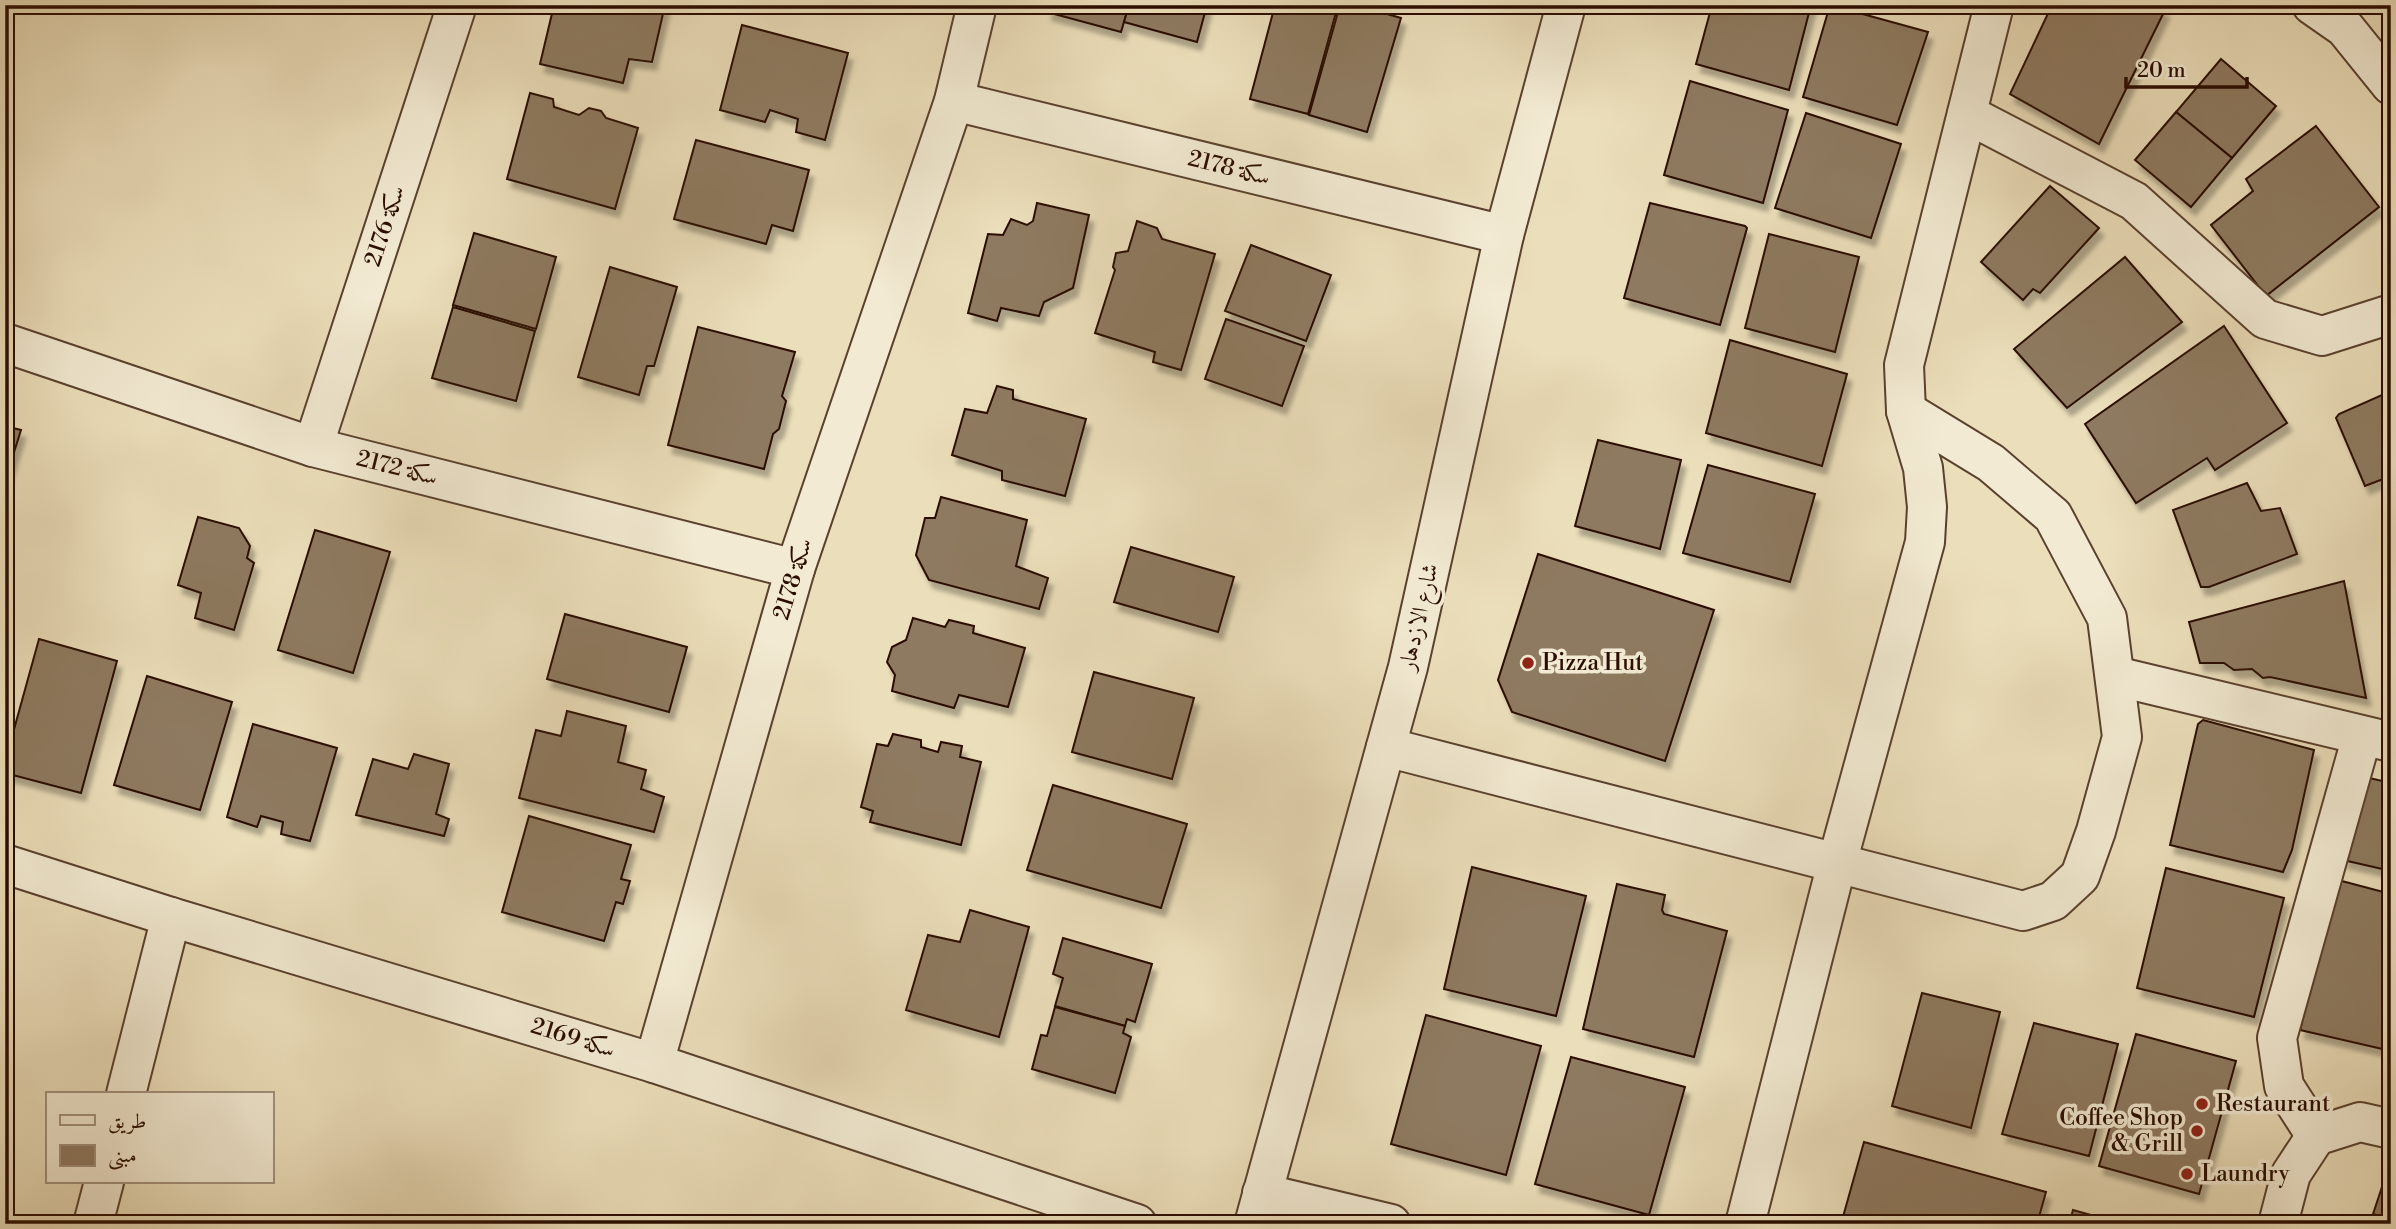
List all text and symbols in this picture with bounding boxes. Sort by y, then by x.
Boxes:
scale bar [2126,46,2247,90]
text: 20 m [2137,58,2186,84]
street label: سكة 2178 [1185,144,1273,192]
street label: سكة 2176 [359,182,411,270]
street label: سكة 2172 [353,444,441,492]
street label: سكة 2178 [767,535,819,623]
street label: شارع الازدهار [1393,561,1450,676]
place label: Pizza Hut [1542,649,1643,677]
marker: Pizza Hut [1520,655,1536,671]
street label: سكة 2169 [528,1012,618,1064]
place label: Restaurant [2216,1090,2330,1118]
legend [46,1092,273,1184]
marker: Restaurant [2194,1096,2210,1112]
place label: Coffee Shop & Grill [2059,1104,2183,1158]
text: طريق [108,1109,146,1135]
marker: Coffee Shop & Grill [2189,1123,2205,1139]
text: مبنى [108,1143,137,1170]
place label: Laundry [2201,1160,2291,1188]
marker: Laundry [2179,1166,2195,1182]

